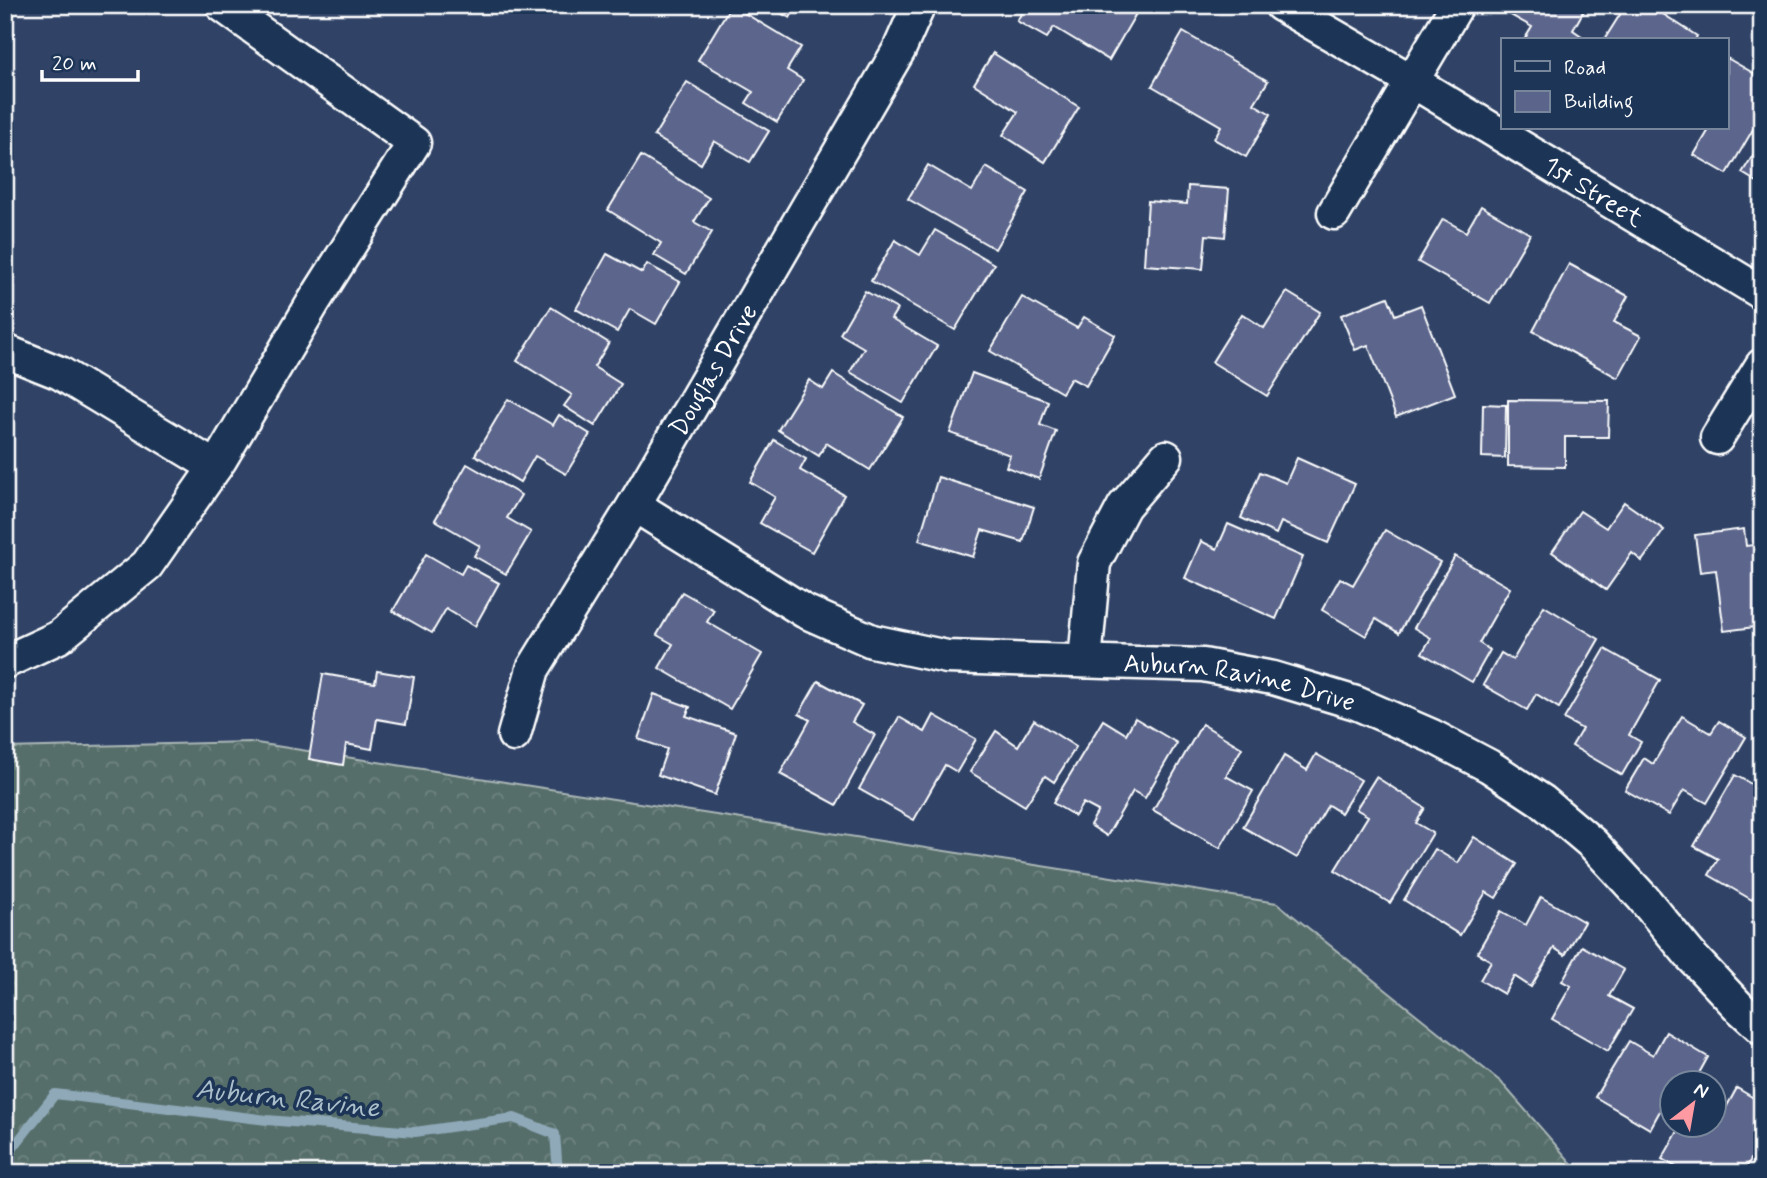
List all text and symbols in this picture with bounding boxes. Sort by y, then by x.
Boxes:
scale bar [42,38,138,82]
legend [1501,38,1728,130]
text: 20 m [52,50,97,78]
text: Road [1564,54,1606,82]
text: Building [1564,88,1634,118]
street label: 1st Street [1536,150,1649,236]
street label: Douglas Drive [663,298,767,443]
street label: Auburn Ravine Drive [1123,648,1359,721]
north arrow [1658,1070,1728,1140]
water label: Auburn Ravine [194,1071,382,1128]
text: N [1689,1077,1713,1105]

